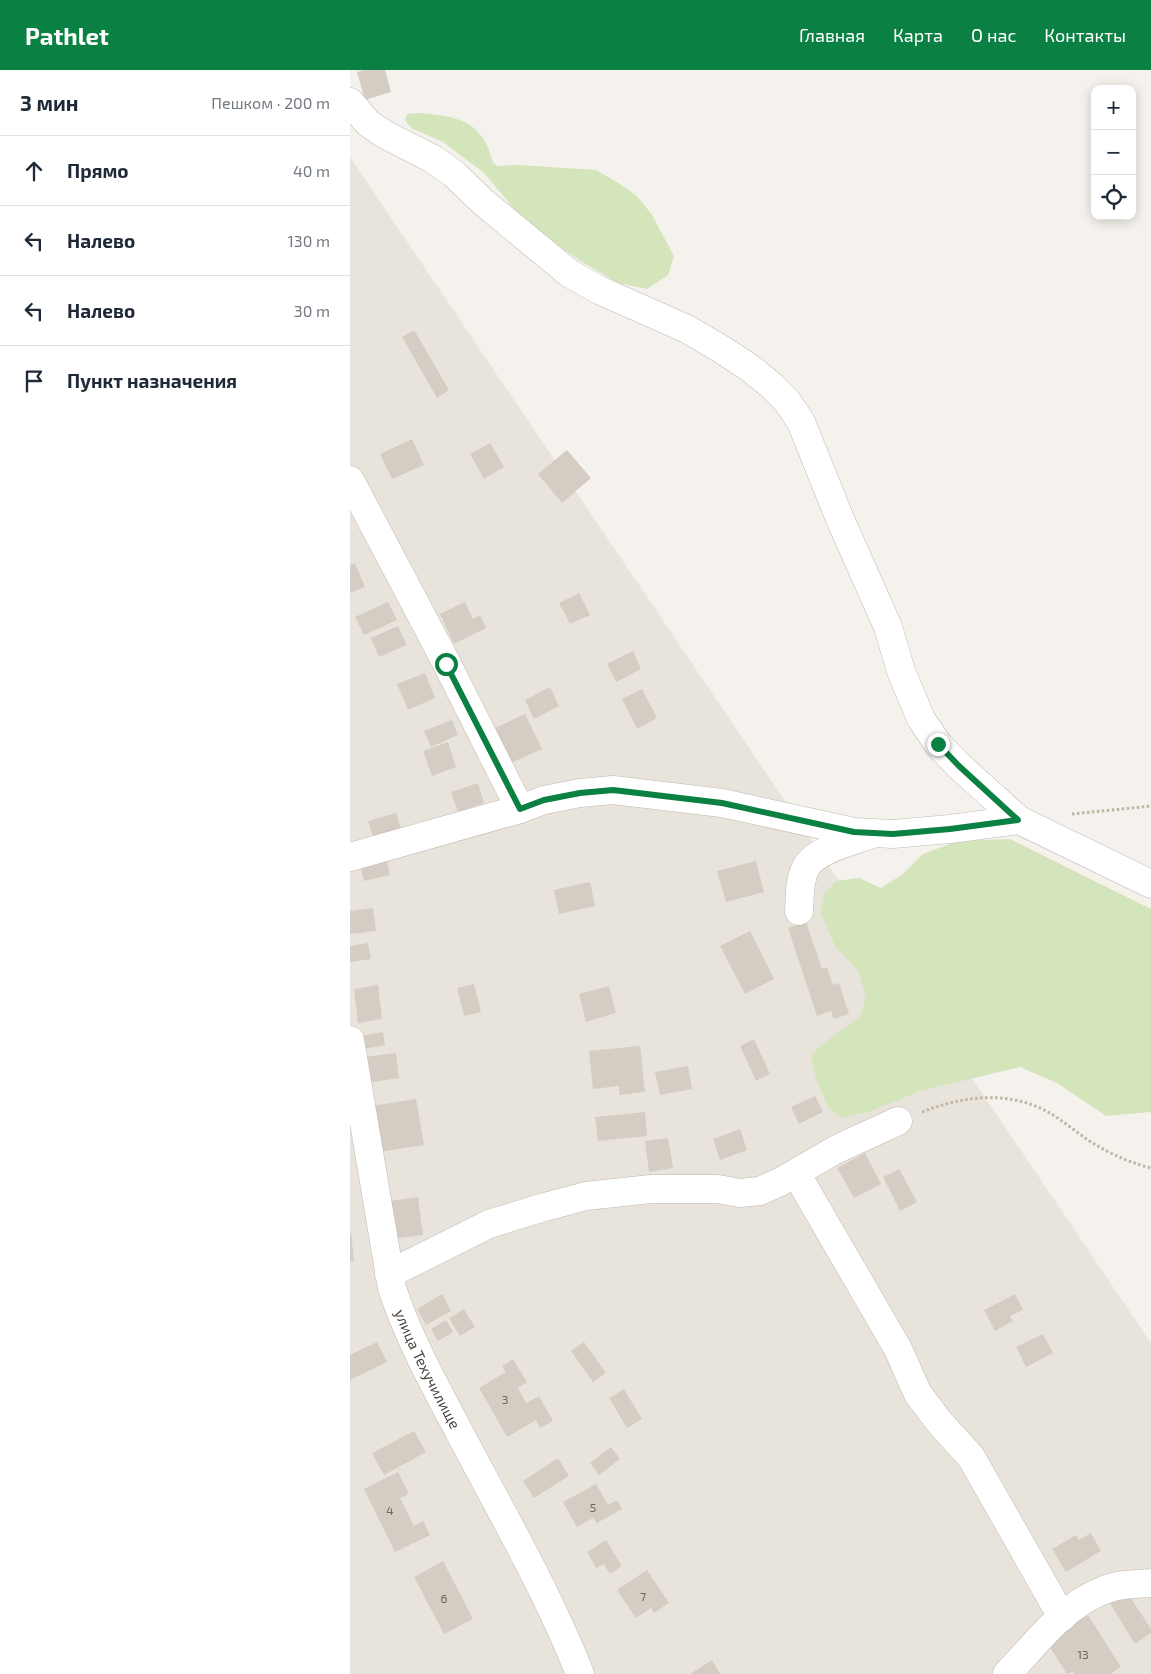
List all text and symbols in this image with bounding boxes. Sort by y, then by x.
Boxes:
text: Pathlet [25,21,109,50]
text: Главная [799,24,865,46]
text: Карта [893,24,943,46]
text: О нас [971,24,1016,46]
text: Контакты [1044,24,1126,46]
map controls [1091,85,1136,220]
button: + [1091,85,1136,130]
text: 3 мин [20,90,78,115]
text: Пешком · 200 m [211,93,330,112]
button: − [1091,130,1136,175]
icon: ahead [20,157,48,185]
text: Прямо [67,159,129,182]
text: 40 m [293,161,330,180]
button: locate [1091,175,1136,220]
icon: left [20,227,48,255]
text: Налево [67,229,135,252]
text: 130 m [288,231,330,250]
icon: left [20,297,48,325]
text: Налево [67,299,135,322]
text: 30 m [294,301,330,320]
icon: arrive [20,367,48,395]
text: Пункт назначения [67,369,237,392]
route start [435,653,458,676]
route end [927,733,950,756]
street label: улица Техучилище [390,1306,465,1431]
house number: 3 [502,1392,508,1406]
house number: 5 [590,1500,596,1514]
house number: 4 [386,1503,394,1517]
house number: 7 [640,1589,646,1603]
house number: 6 [441,1591,448,1605]
house number: 13 [1077,1647,1089,1661]

